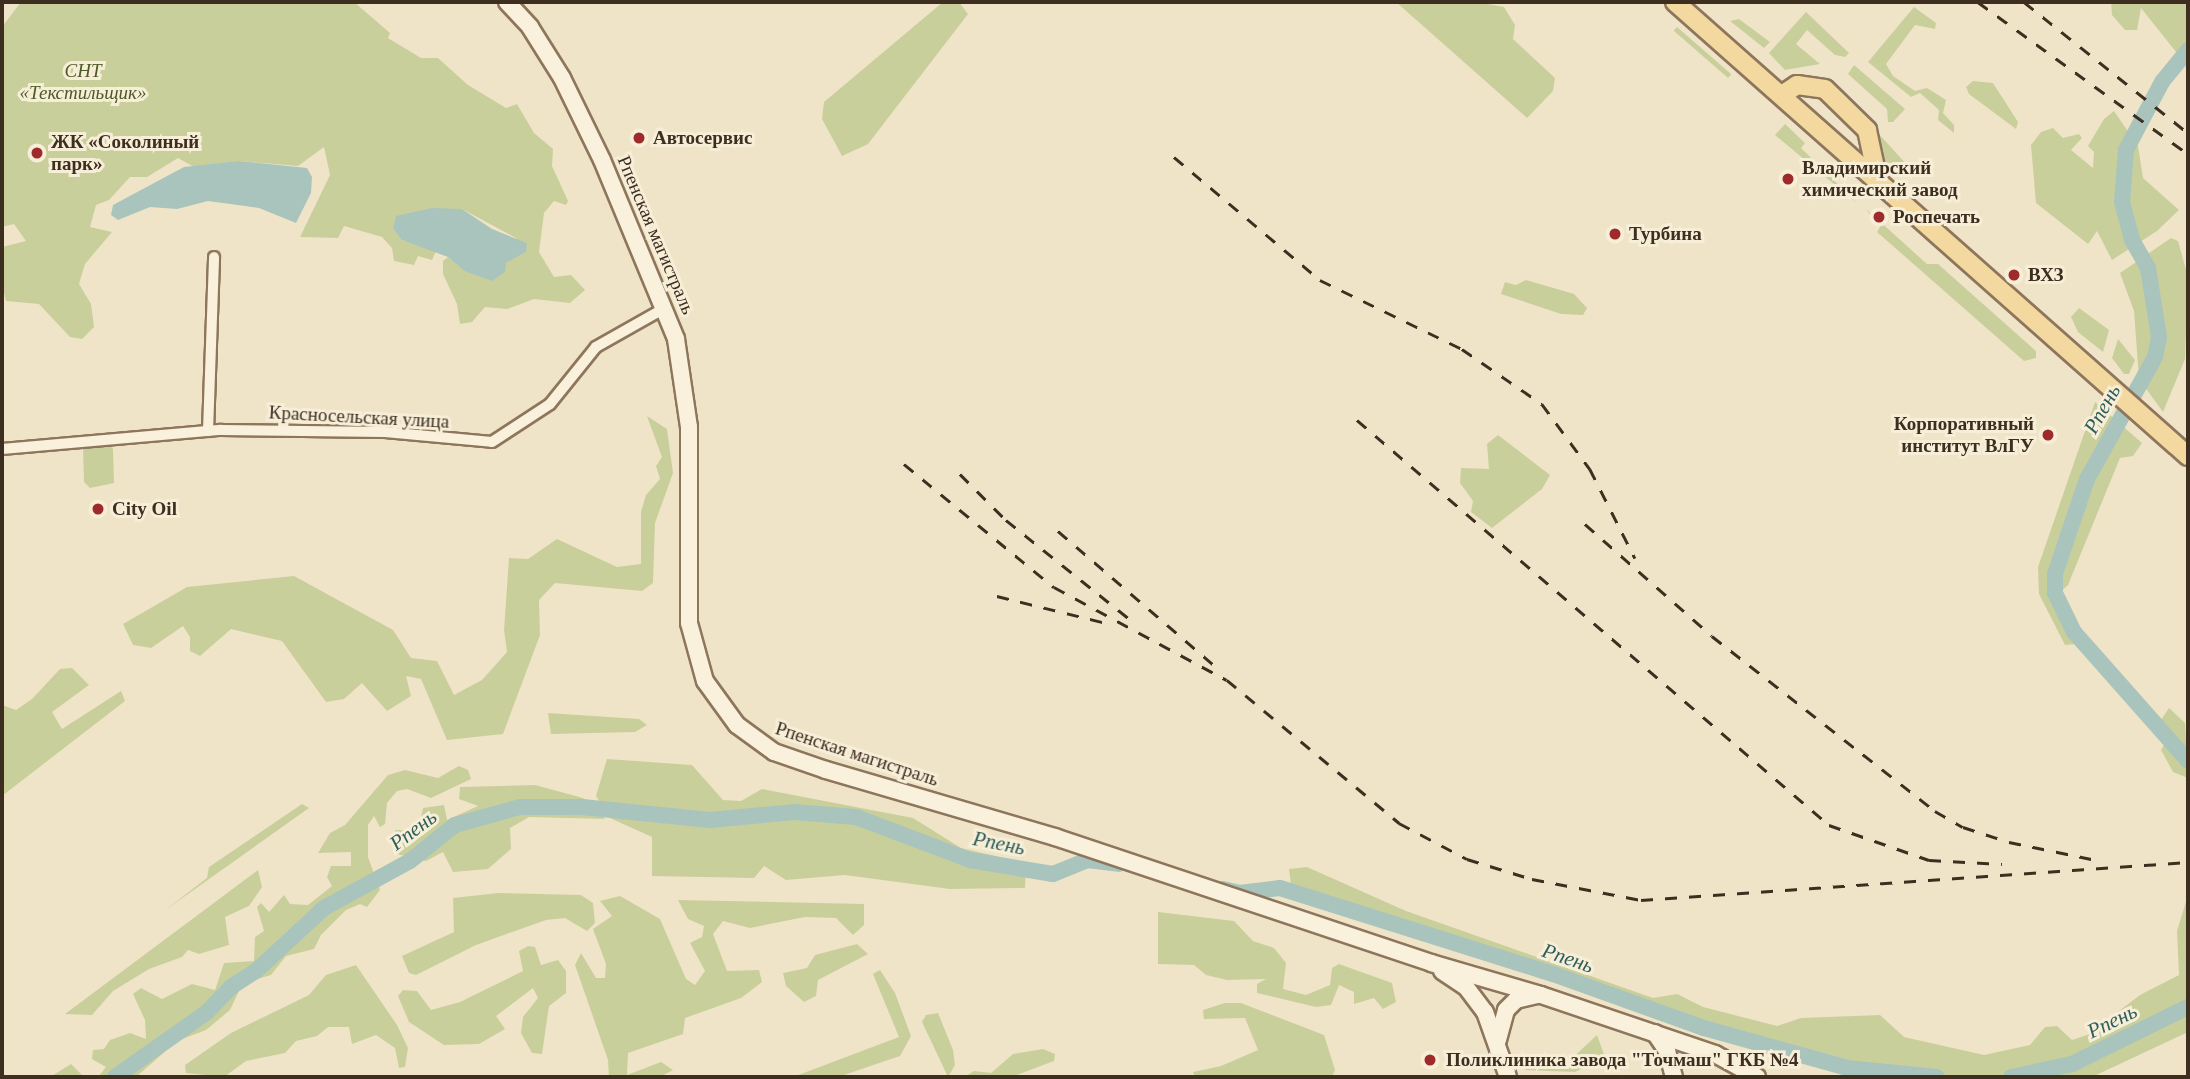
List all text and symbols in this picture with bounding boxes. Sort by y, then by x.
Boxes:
park label: СНТ «Текстильщик» [20,60,146,104]
place label: Автосервис [653,127,752,149]
marker: Автосервис [631,130,647,146]
place label: ЖК «Соколиный парк» [51,131,199,175]
marker: ЖК «Соколиный парк» [29,145,45,161]
street label: Рпенская магистраль [612,152,700,318]
place label: Владимирский химический завод [1802,157,1958,201]
marker: Владимирский химический завод [1780,171,1796,187]
place label: Роспечать [1893,206,1980,228]
marker: Роспечать [1871,209,1887,225]
place label: Турбина [1629,223,1702,245]
marker: Турбина [1607,226,1623,242]
place label: ВХЗ [2028,264,2063,286]
marker: ВХЗ [2006,267,2022,283]
water label: Рпень [2078,380,2126,438]
street label: Красносельская улица [268,401,450,433]
place label: Корпоративный институт ВлГУ [1894,413,2034,457]
marker: Корпоративный институт ВлГУ [2040,427,2056,443]
place label: City Oil [112,498,177,520]
marker: City Oil [90,501,106,517]
street label: Рпенская магистраль [773,717,941,791]
water label: Рпень [384,804,442,856]
water label: Рпень [971,826,1027,860]
water label: Рпень [1539,938,1597,978]
water label: Рпень [2083,998,2141,1044]
place label: Поликлиника завода "Точмаш" ГКБ №4 [1446,1049,1799,1071]
marker: Поликлиника завода "Точмаш" ГКБ №4 [1420,1050,1440,1070]

